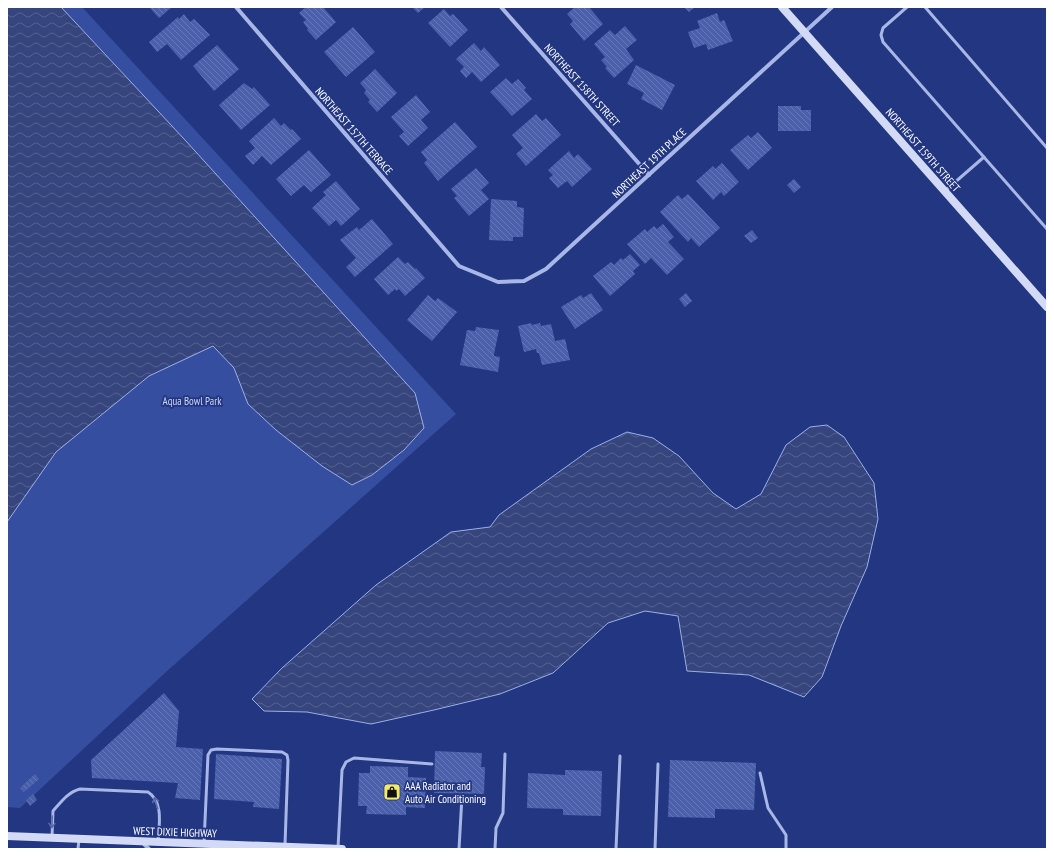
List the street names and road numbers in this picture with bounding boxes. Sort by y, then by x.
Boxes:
street label: NORTHEAST 158TH STREET [541,41,623,129]
street label: NORTHEAST 157TH TERRACE [312,84,396,178]
street label: NORTHEAST 159TH STREET [883,105,963,195]
street label: NORTHEAST 19TH PLACE [609,125,689,201]
street label: WEST DIXIE HIGHWAY [133,824,217,840]

